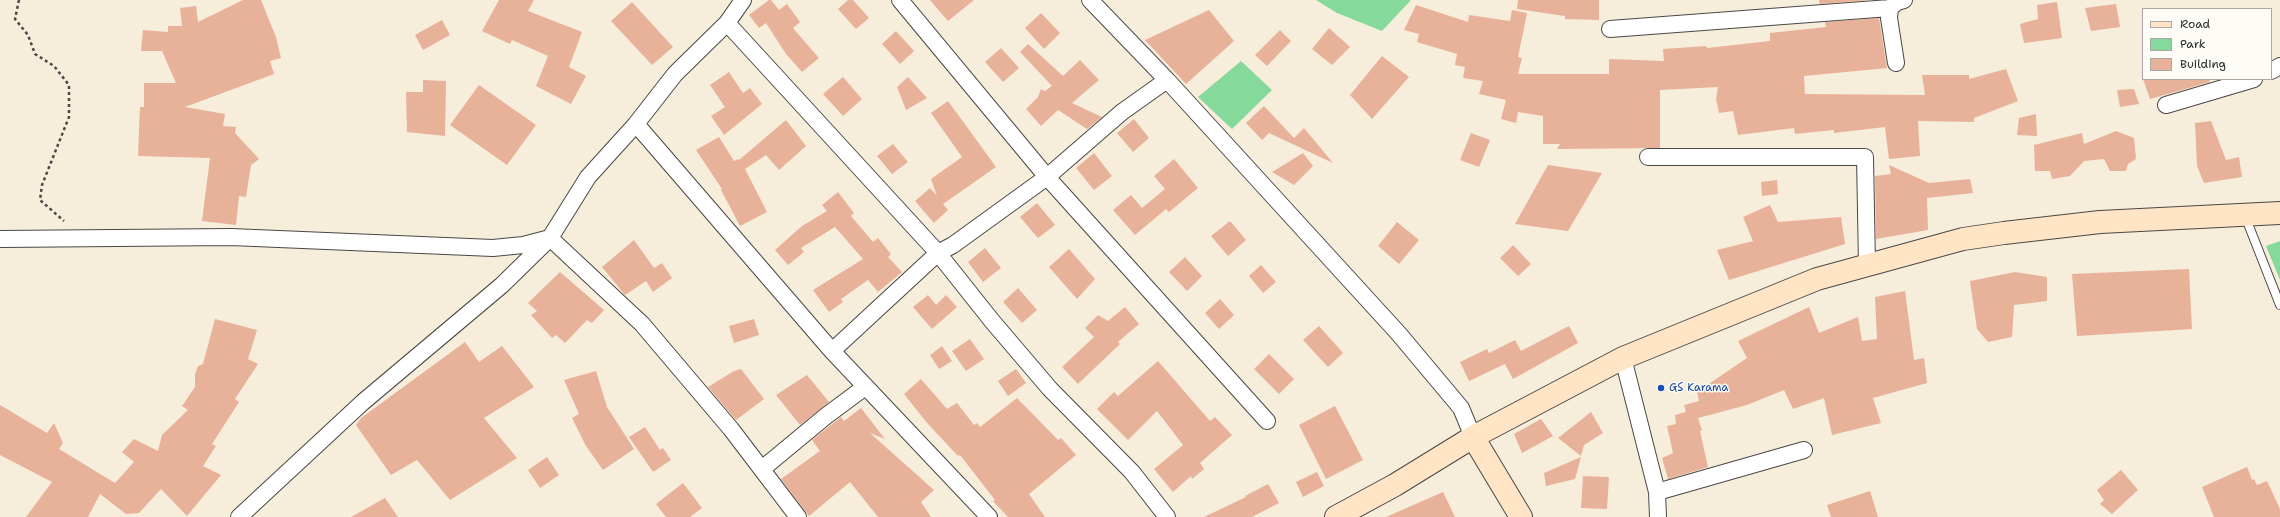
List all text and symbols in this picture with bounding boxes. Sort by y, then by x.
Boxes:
legend [2142,8,2272,80]
text: Road [2180,16,2210,32]
text: Park [2180,36,2206,52]
text: Building [2180,56,2226,72]
place label: GS Karama [1669,381,1728,395]
marker: GS Karama [1656,383,1666,393]

